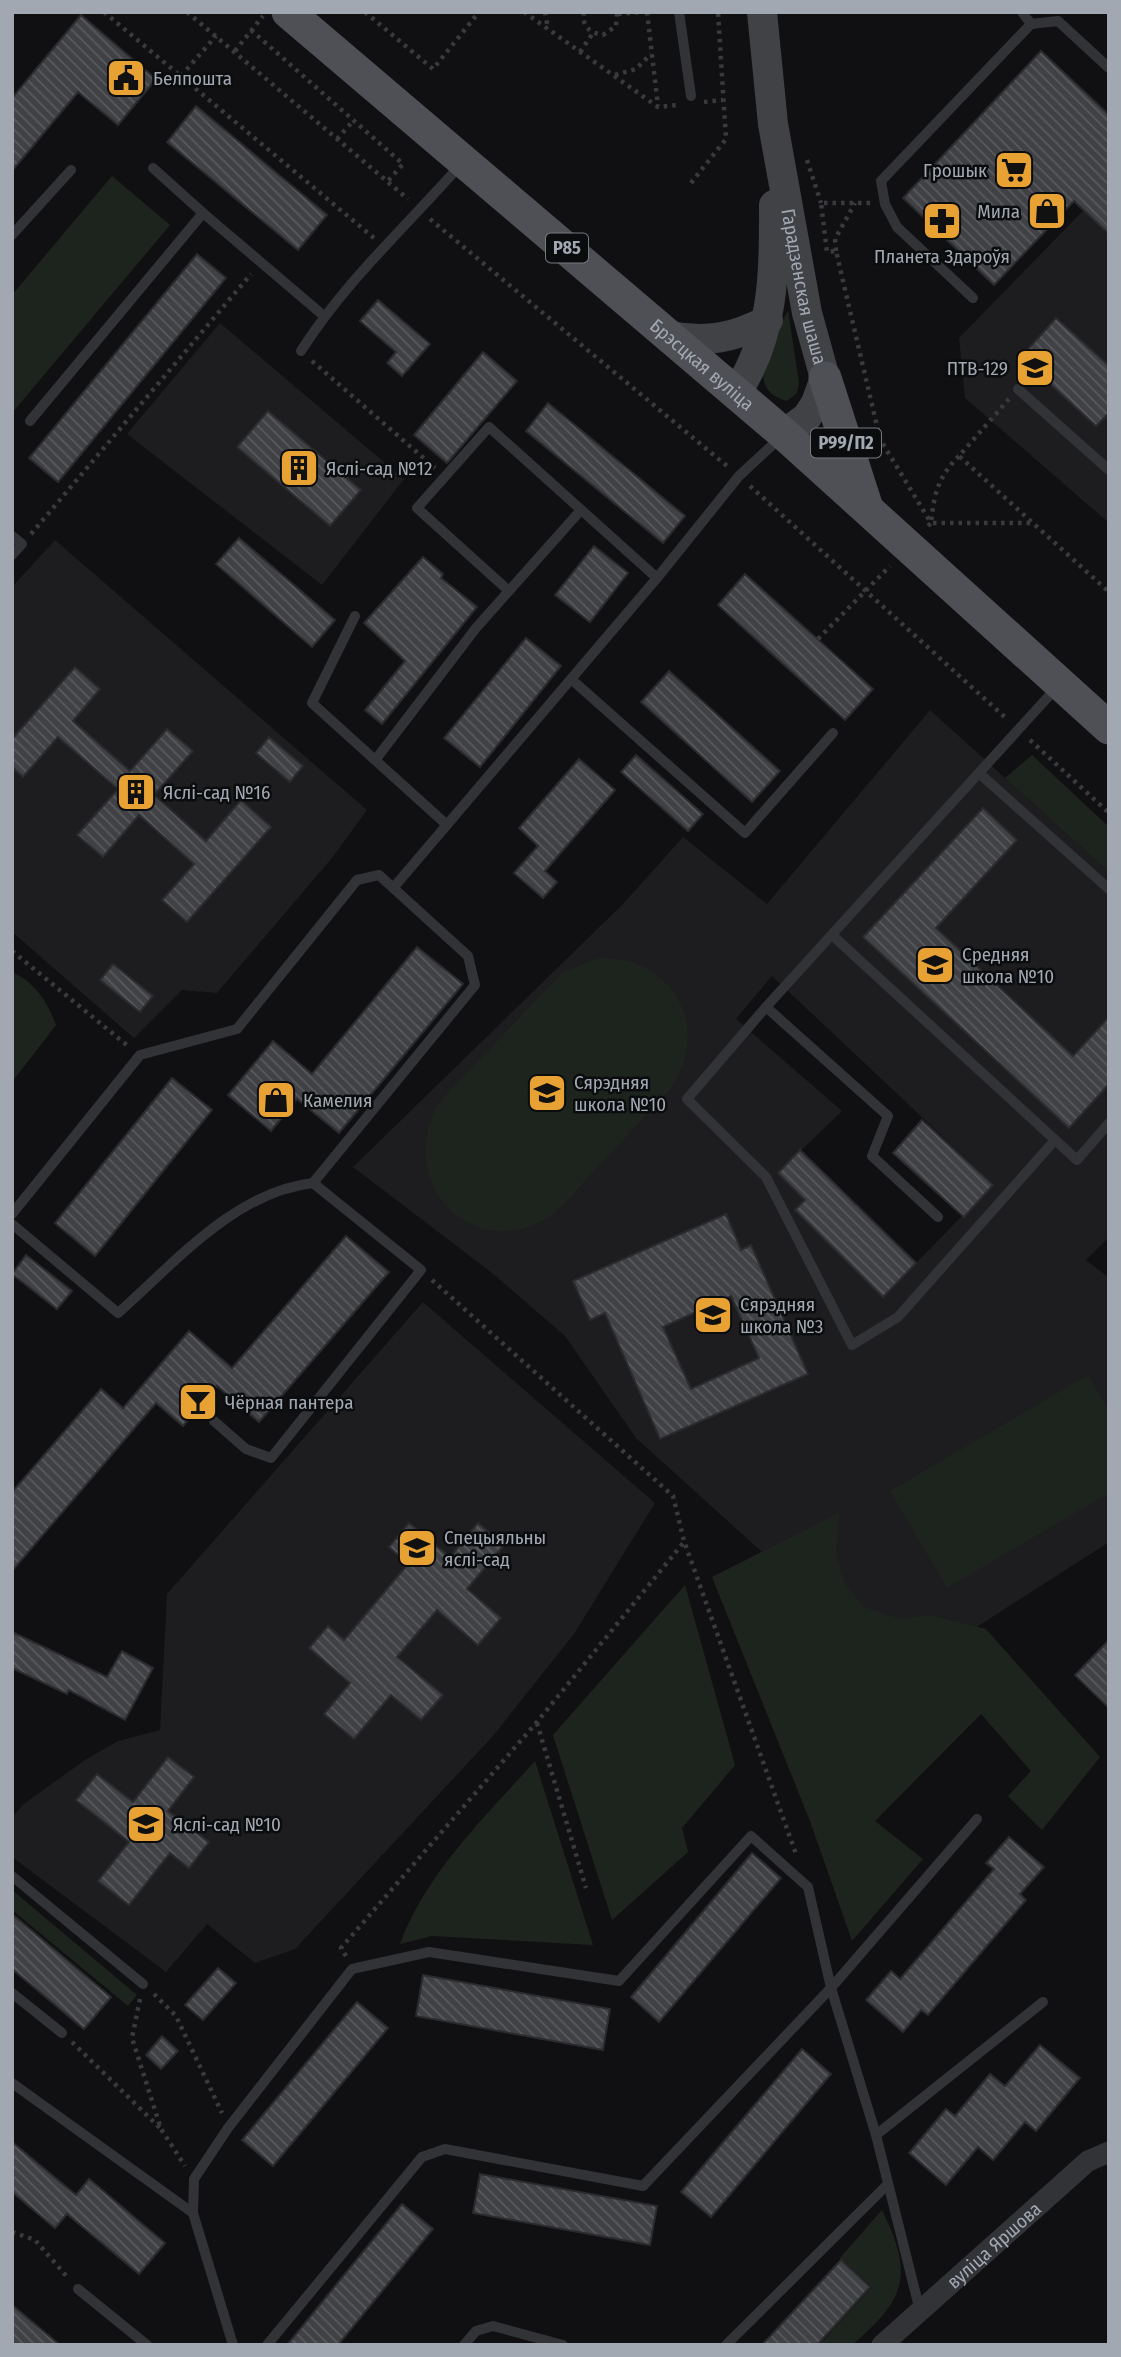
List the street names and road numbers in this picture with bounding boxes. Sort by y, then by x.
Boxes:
street label: Гарадзенская шаша [776,207,832,367]
road number: Р85 [546,234,588,262]
street label: Брэсцкая вуліца [645,314,759,416]
road number: Р99/П2 [811,428,881,458]
street label: вуліца Яршова [942,2197,1046,2294]

